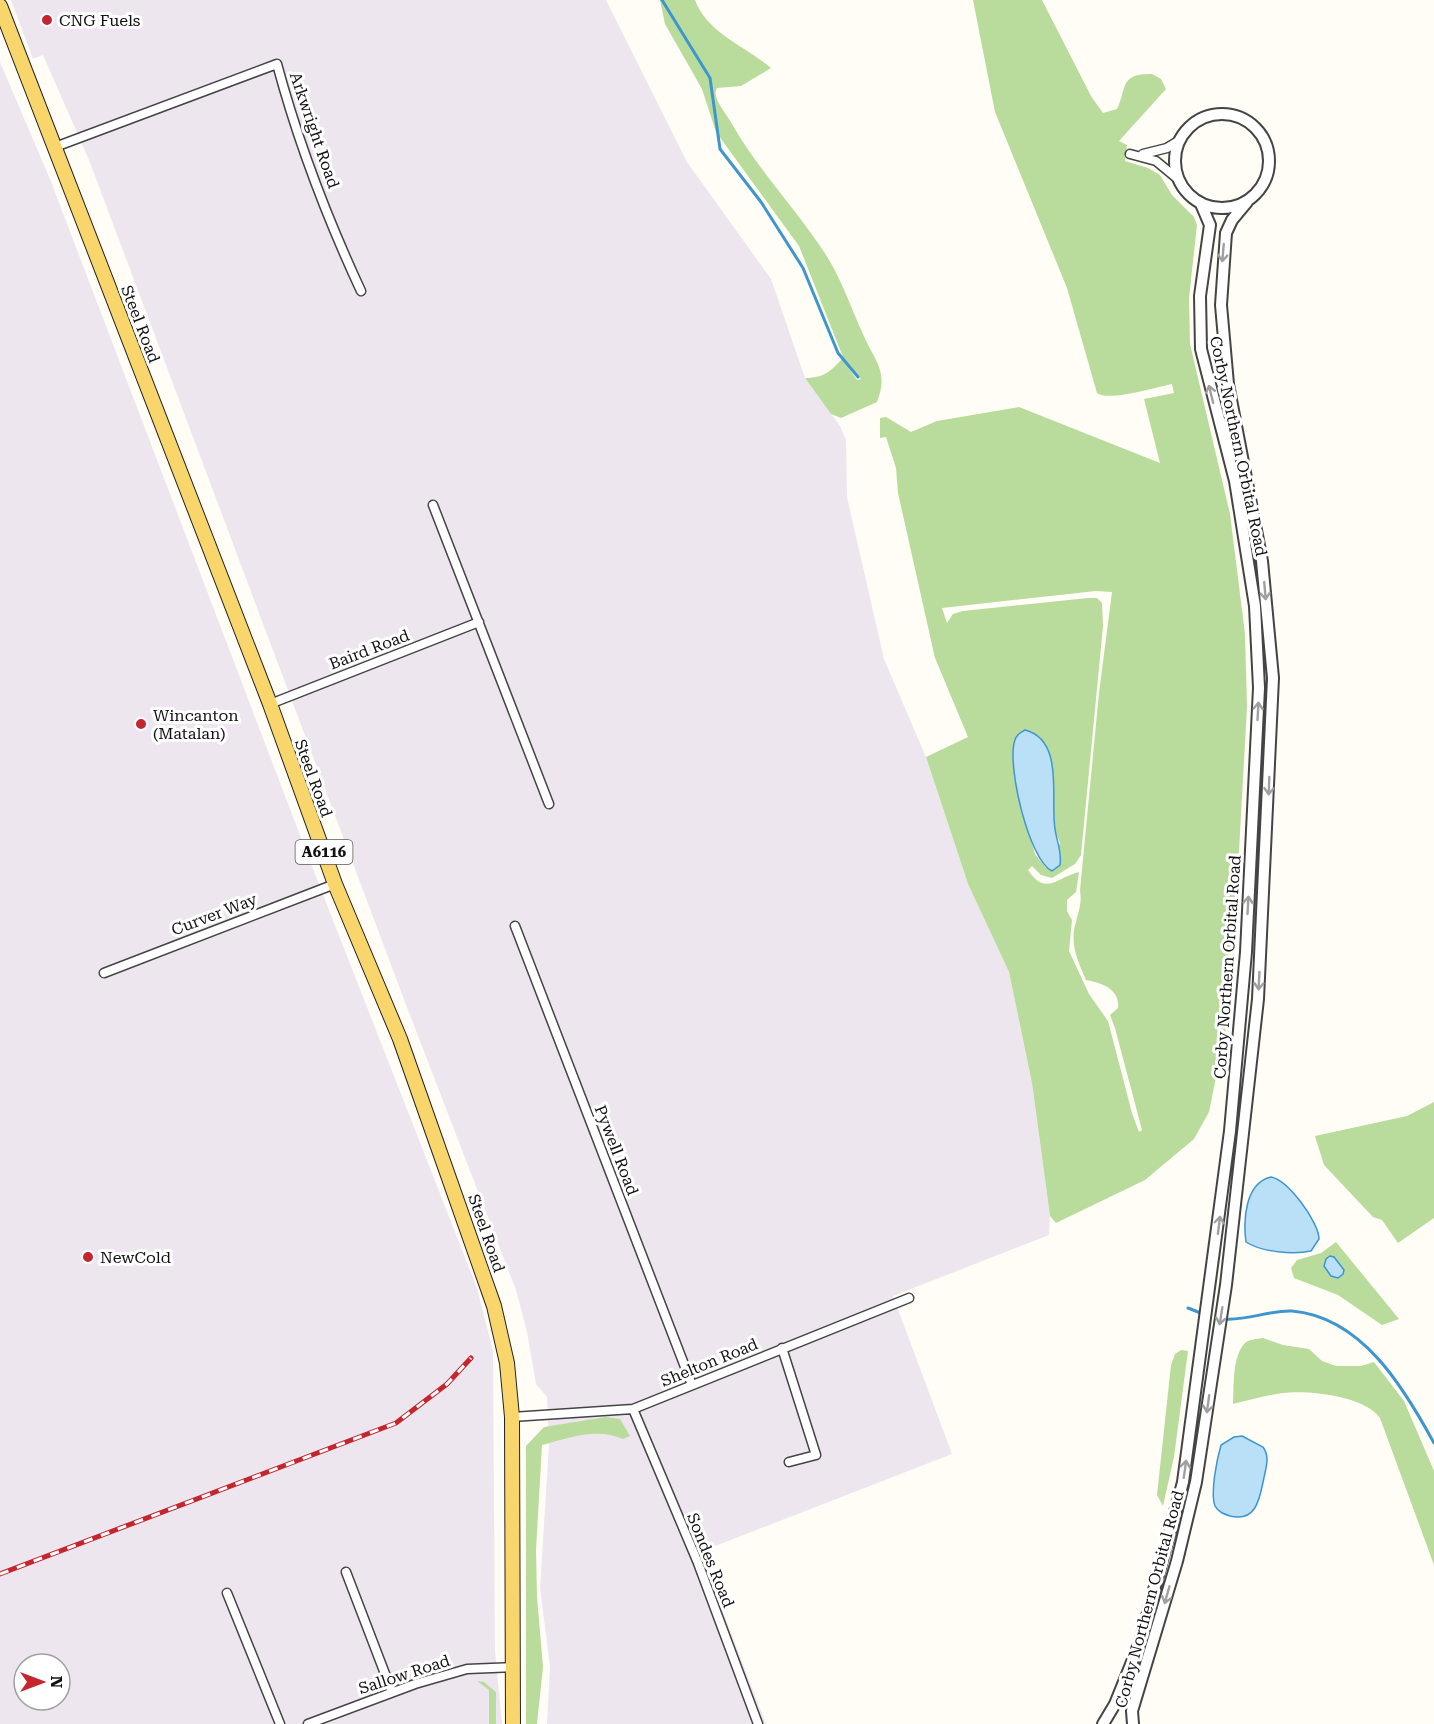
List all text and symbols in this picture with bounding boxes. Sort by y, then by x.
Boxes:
place label: CNG Fuels [59,11,141,30]
marker: CNG Fuels [40,13,54,27]
street label: Arkwright Road [286,70,343,191]
one-way arrow [1217,243,1228,263]
street label: Steel Road [117,283,164,366]
street label: Corby Northern Orbital Road [1206,334,1271,558]
one-way arrow [1205,385,1217,404]
one-way arrow [1260,581,1271,601]
street label: Baird Road [326,625,412,673]
one-way arrow [1252,701,1263,721]
place label: Wincanton (Matalan) [153,706,239,743]
marker: Wincanton (Matalan) [134,717,148,731]
street label: Steel Road [291,737,336,820]
one-way arrow [1263,775,1274,795]
road number: A6116 [296,840,352,864]
street label: Corby Northern Orbital Road [1210,854,1245,1080]
street label: Curver Way [169,889,260,939]
one-way arrow [1243,896,1254,916]
one-way arrow [1253,970,1264,990]
street label: Pywell Road [591,1102,642,1198]
street label: Steel Road [464,1192,509,1275]
one-way arrow [1213,1215,1224,1235]
place label: NewCold [100,1248,171,1267]
marker: NewCold [81,1250,95,1264]
one-way arrow [1215,1305,1226,1325]
street label: Shelton Road [658,1334,761,1391]
one-way arrow [1202,1394,1213,1414]
one-way arrow [1179,1460,1190,1480]
street label: Corby Northern Orbital Road [1111,1488,1188,1710]
street label: Sondes Road [683,1510,738,1610]
one-way arrow [1161,1585,1172,1604]
street label: Sallow Road [356,1651,452,1698]
north arrow [12,1652,72,1712]
text: N [47,1676,66,1688]

